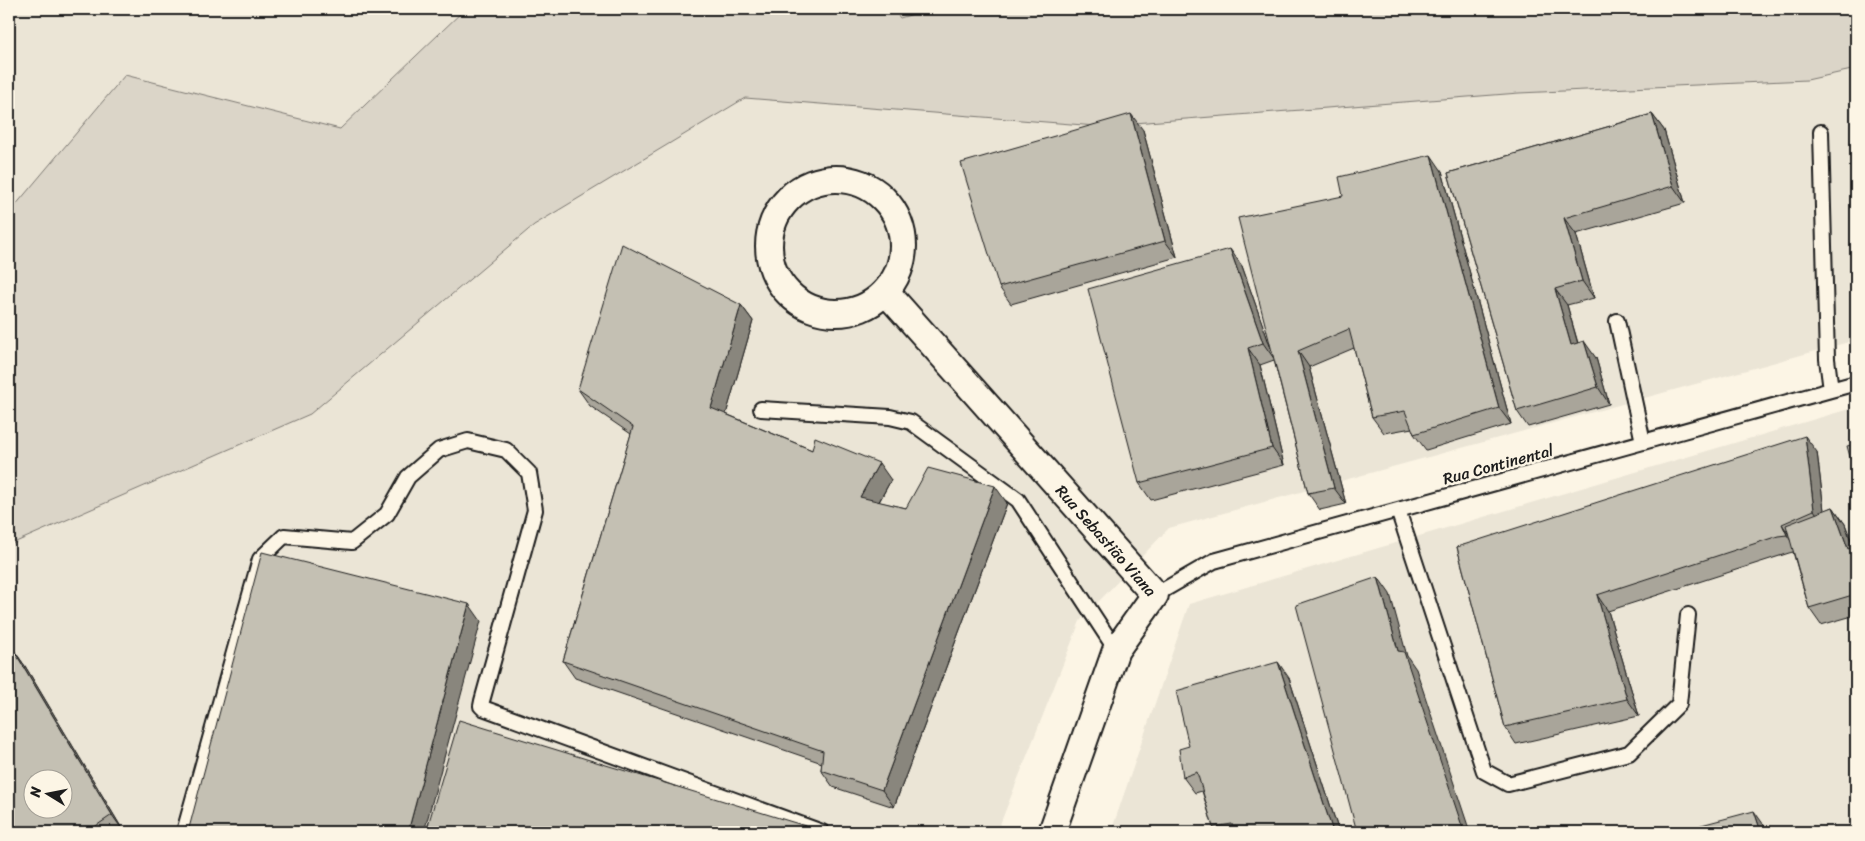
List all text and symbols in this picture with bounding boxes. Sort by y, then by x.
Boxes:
street label: Rua Continental [1440,436,1557,493]
street label: Rua Sebastião Viana [1048,478,1164,603]
north arrow [22,768,72,818]
text: N [22,785,49,800]

